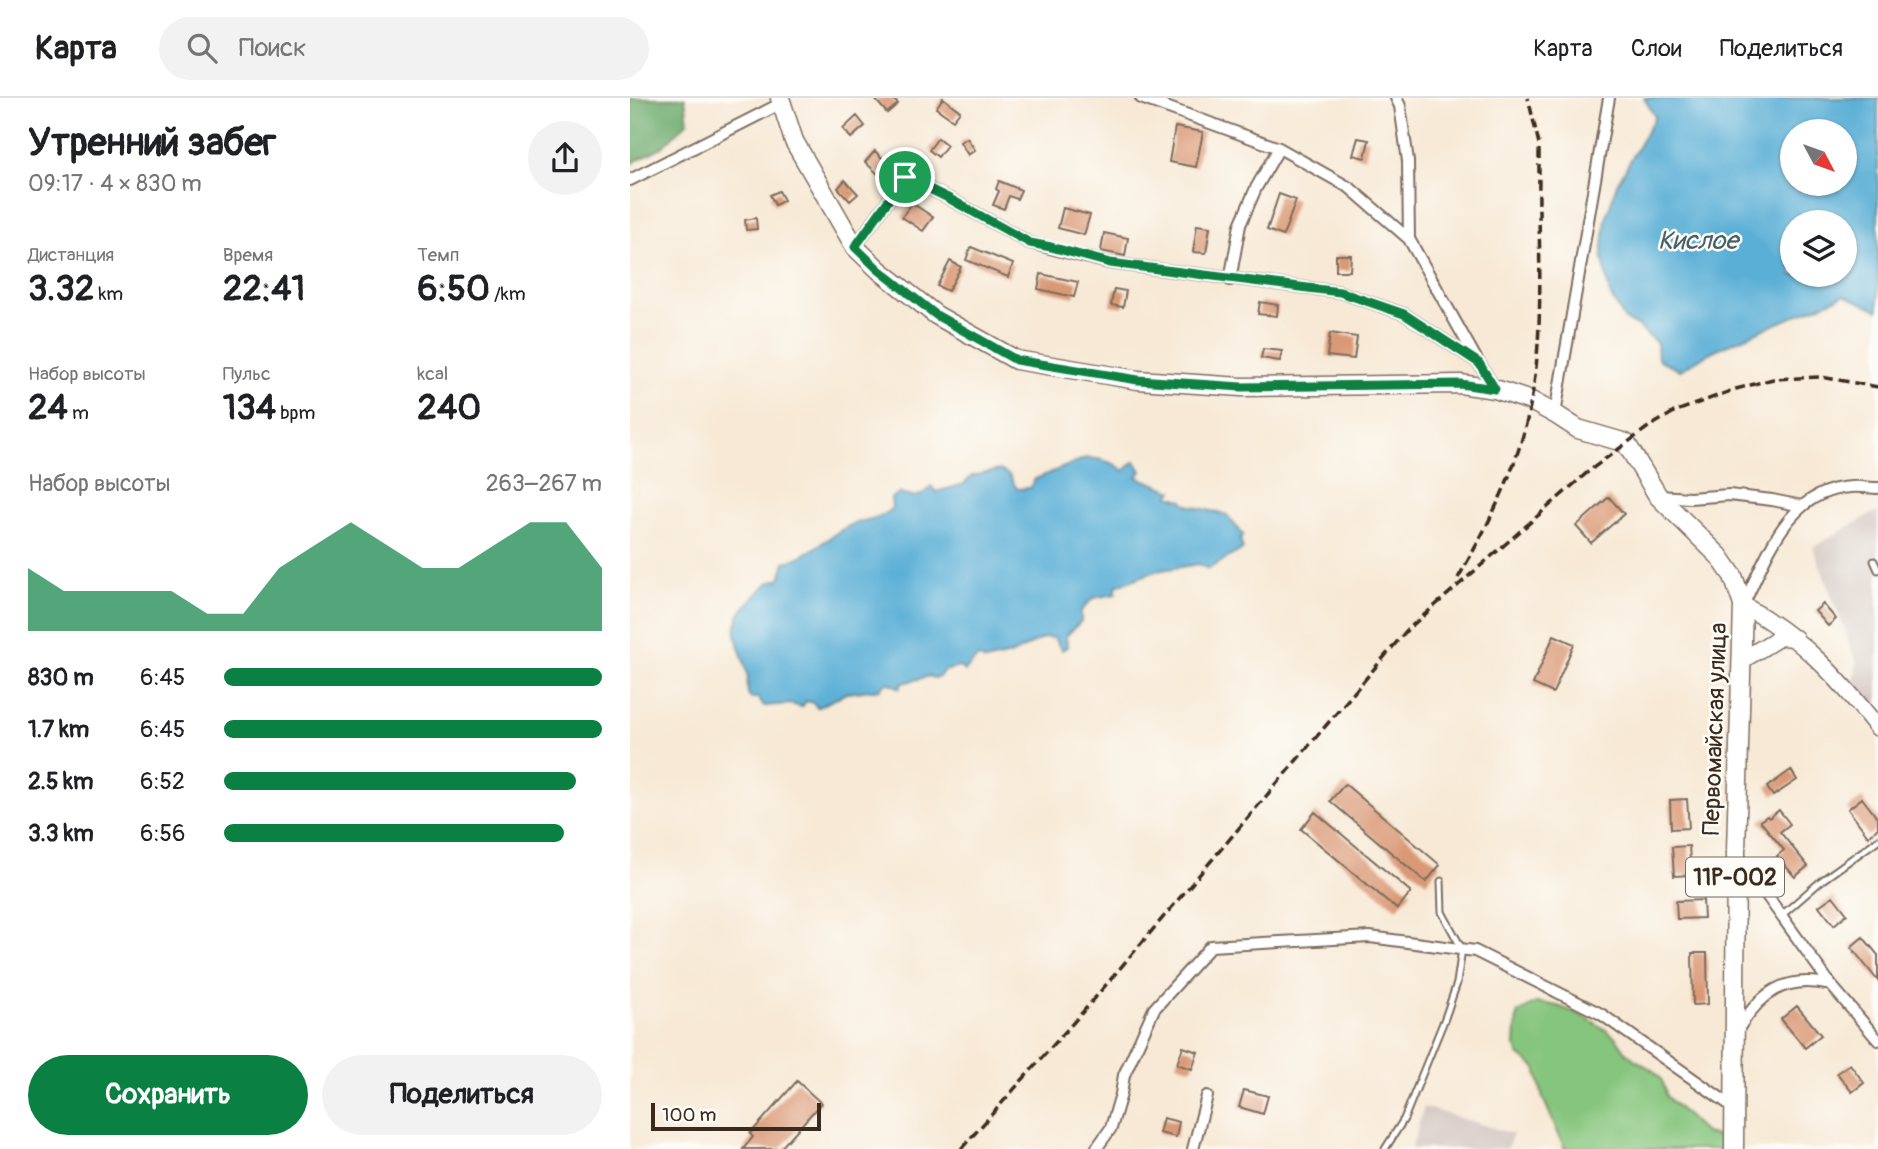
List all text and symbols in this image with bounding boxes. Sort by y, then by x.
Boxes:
search box [159,17,649,80]
text: Карта [35,28,117,69]
icon: search [183,29,221,67]
text: Поиск [239,32,307,64]
text: Карта [1533,34,1593,63]
text: Слои [1631,34,1682,63]
text: Поделиться [1720,34,1843,63]
text: Утренний забег [28,119,276,167]
north arrow [1780,119,1857,196]
map controls [1780,119,1857,287]
button: share [528,121,602,195]
pin [875,147,935,207]
icon: arrive [886,158,924,196]
text: 09:17 · 4 × 830 m [28,169,202,198]
button: layers [1780,210,1857,287]
water label: Кислое [1658,225,1740,257]
text: Дистанция [28,243,114,267]
text: Время [223,243,273,267]
text: Темп [417,243,459,267]
text: 3.32 [28,267,94,311]
text: 22:41 [223,267,305,311]
text: 6:50 [417,267,490,311]
text: km [94,282,123,306]
text: /km [490,282,526,306]
text: Набор высоты [28,362,146,386]
text: Пульс [223,362,271,386]
text: kcal [417,362,448,386]
text: 24 [28,386,68,430]
text: 134 [223,386,276,430]
text: 240 [417,386,481,430]
text: m [68,401,89,425]
text: bpm [276,401,315,425]
text: Набор высоты [28,469,170,498]
text: 263–267 m [486,469,602,498]
street label: Первомайская улица [1697,622,1733,836]
text: 830 m [28,663,94,692]
text: 6:45 [140,663,185,692]
text: 1.7 km [28,715,89,744]
text: 6:45 [140,715,185,744]
text: 2.5 km [28,767,93,796]
text: 6:52 [140,767,185,796]
text: 3.3 km [28,819,94,848]
text: 6:56 [140,819,185,848]
road number: 11Р-002 [1686,858,1784,897]
button: Сохранить [28,1055,308,1135]
button: Поделиться [322,1055,602,1135]
scale bar [651,1100,821,1132]
text: 100 m [662,1103,716,1127]

